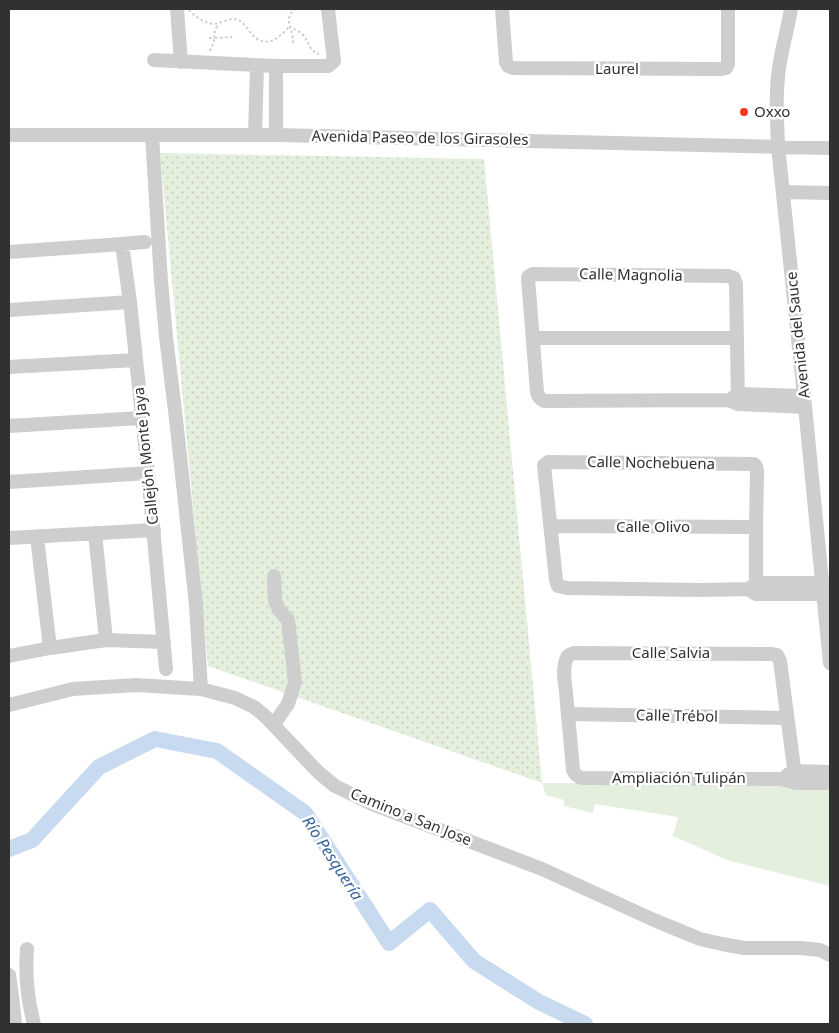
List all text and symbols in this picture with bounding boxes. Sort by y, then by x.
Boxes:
street label: Laurel [595,58,639,78]
place label: Oxxo [754,101,790,121]
marker: Oxxo [738,106,750,118]
street label: Avenida Paseo de los Girasoles [311,125,529,149]
street label: Calle Magnolia [579,263,683,285]
street label: Avenida del Sauce [780,271,814,399]
street label: Callejón Monte Jaya [128,386,162,526]
street label: Calle Nochebuena [587,451,715,473]
street label: Calle Olivo [616,516,690,536]
street label: Calle Salvia [632,642,710,662]
street label: Calle Trébol [636,704,718,726]
street label: Ampliación Tulipán [612,767,746,787]
street label: Camino a San Jose [348,783,475,850]
water label: Río Pesquería [297,812,369,904]

